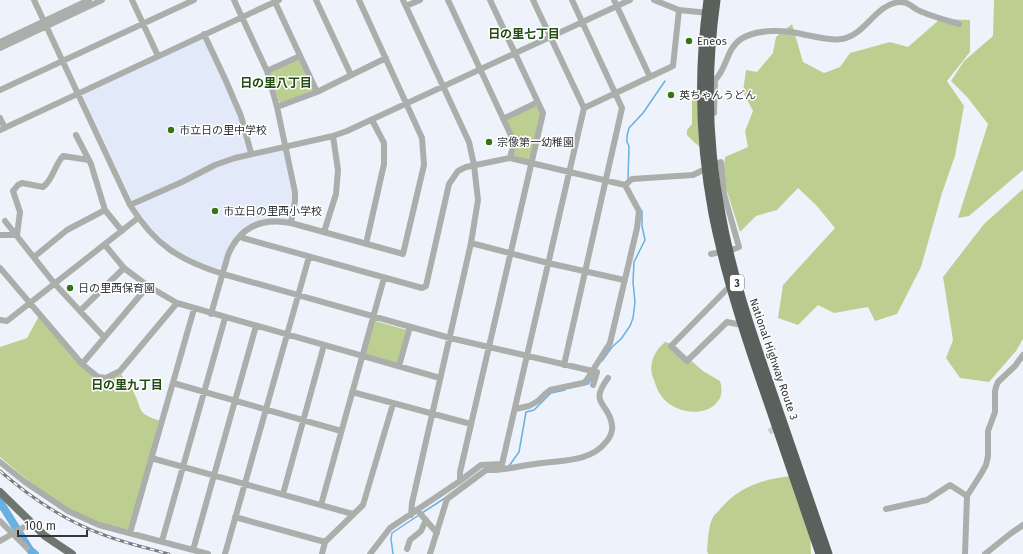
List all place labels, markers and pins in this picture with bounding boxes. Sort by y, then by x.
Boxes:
place label: Eneos [697,35,727,48]
marker: Eneos [684,36,694,46]
place label: 英ちゃんうどん [679,89,756,102]
marker: 英ちゃんうどん [666,90,676,100]
place label: 市立日の里中学校 [179,124,267,137]
marker: 市立日の里中学校 [166,125,176,135]
place label: 宗像第一幼稚園 [497,136,574,149]
marker: 宗像第一幼稚園 [484,137,494,147]
place label: 市立日の里西小学校 [223,205,322,218]
marker: 市立日の里西小学校 [210,206,220,216]
place label: 日の里西保育園 [78,282,155,295]
marker: 日の里西保育園 [65,283,75,293]

